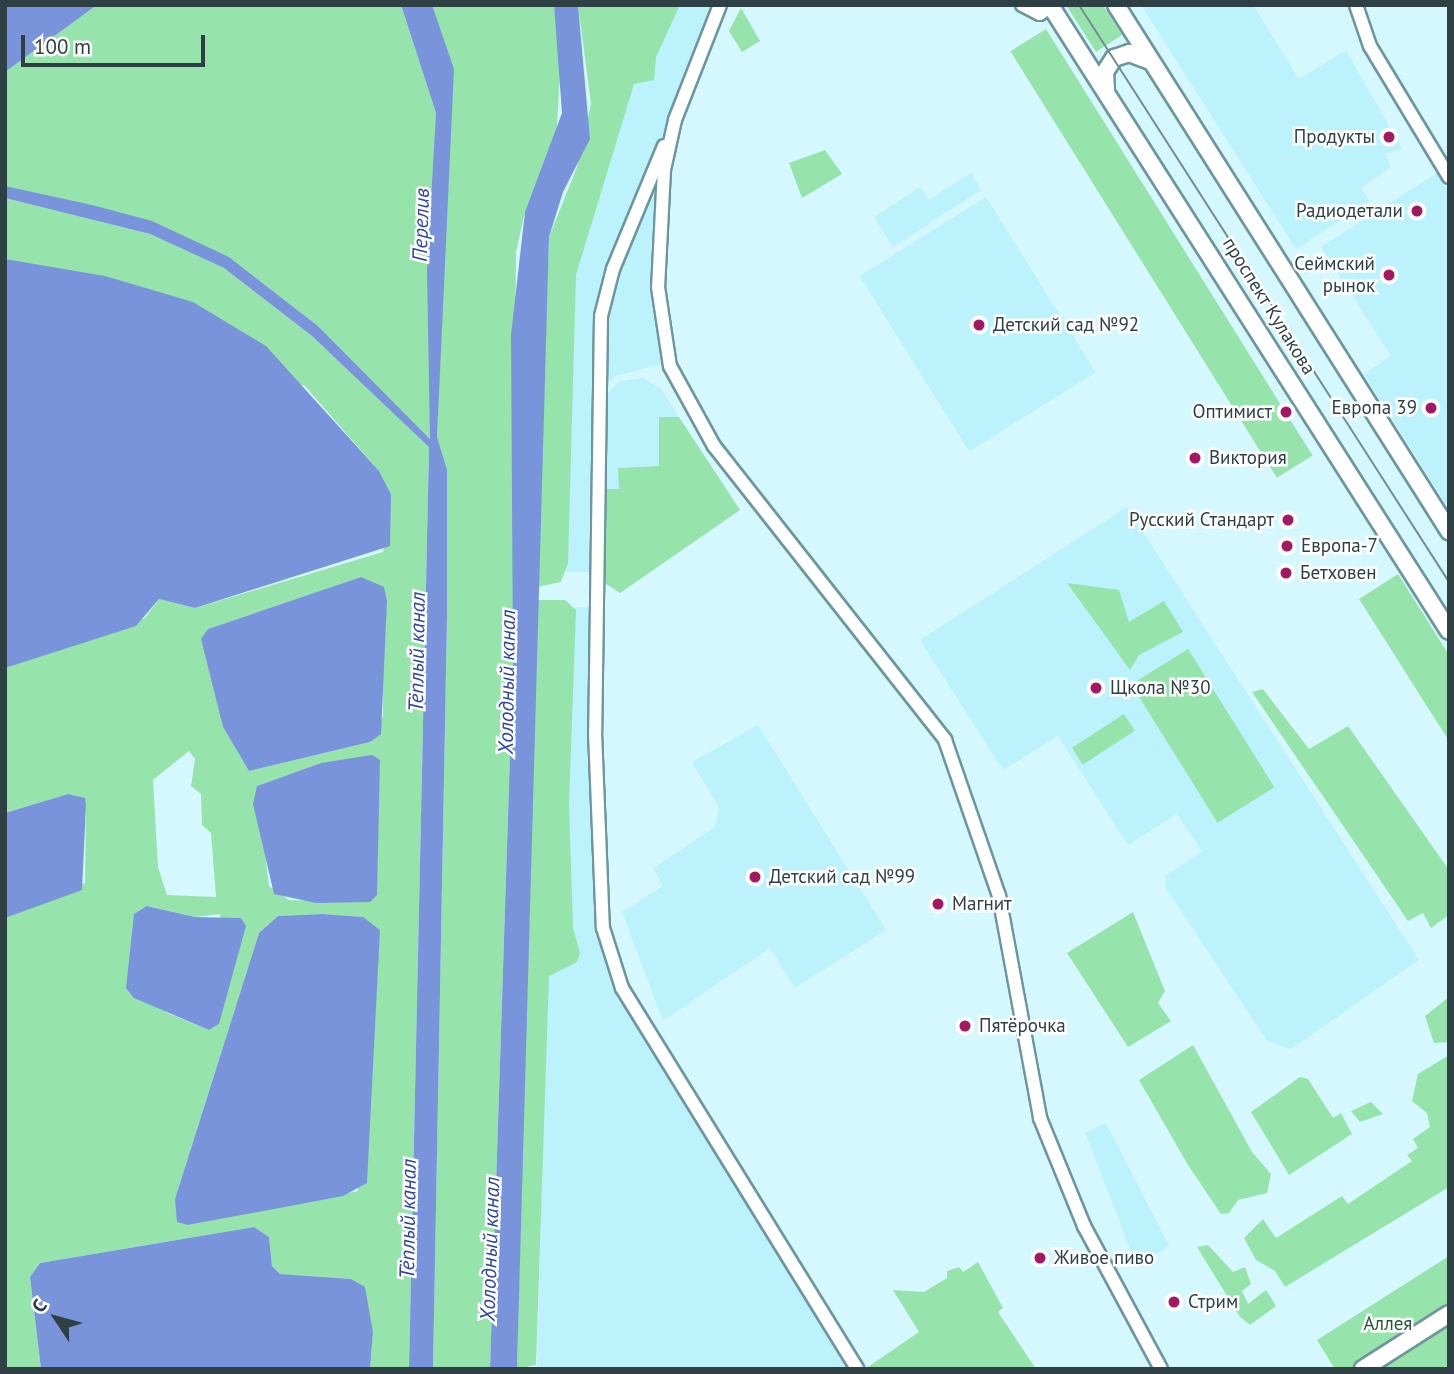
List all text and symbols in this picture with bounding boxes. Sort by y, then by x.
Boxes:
scale bar [24,21,208,65]
text: 100 m [34,33,91,60]
place label: Продукты [1294,126,1375,148]
marker: Продукты [1381,129,1397,145]
water label: Перелив [407,188,435,262]
place label: Радиодетали [1296,200,1403,222]
marker: Радиодетали [1409,203,1425,219]
street label: проспект Кулакова [1218,233,1320,379]
place label: Сеймский рынок [1294,253,1375,297]
marker: Сеймский рынок [1381,267,1397,283]
place label: Детский сад №92 [993,314,1139,336]
marker: Детский сад №92 [971,317,987,333]
place label: Европа 39 [1332,397,1417,419]
marker: Европа 39 [1423,400,1439,416]
place label: Оптимист [1192,401,1272,423]
marker: Оптимист [1278,404,1294,420]
place label: Виктория [1209,447,1287,469]
marker: Виктория [1187,450,1203,466]
place label: Русский Стандарт [1129,509,1274,531]
marker: Русский Стандарт [1280,512,1296,528]
place label: Европа-7 [1301,535,1378,557]
marker: Европа-7 [1279,538,1295,554]
place label: Бетховен [1300,562,1376,584]
marker: Бетховен [1278,565,1294,581]
water label: Тёплый канал [403,592,431,712]
water label: Холодный канал [493,609,521,755]
place label: Щкола №30 [1110,677,1210,699]
marker: Щкола №30 [1088,680,1104,696]
place label: Детский сад №99 [769,866,915,888]
marker: Детский сад №99 [747,869,763,885]
place label: Магнит [952,893,1012,915]
marker: Магнит [930,896,946,912]
place label: Пятёрочка [979,1015,1066,1037]
marker: Пятёрочка [957,1018,973,1034]
water label: Тёплый канал [394,1159,422,1279]
water label: Холодный канал [475,1176,505,1322]
place label: Живое пиво [1054,1247,1154,1269]
marker: Живое пиво [1032,1250,1048,1266]
north arrow [21,1283,91,1353]
place label: Стрим [1188,1291,1238,1313]
text: С [26,1294,52,1317]
marker: Стрим [1166,1294,1182,1310]
park label: Аллея [1364,1313,1412,1335]

